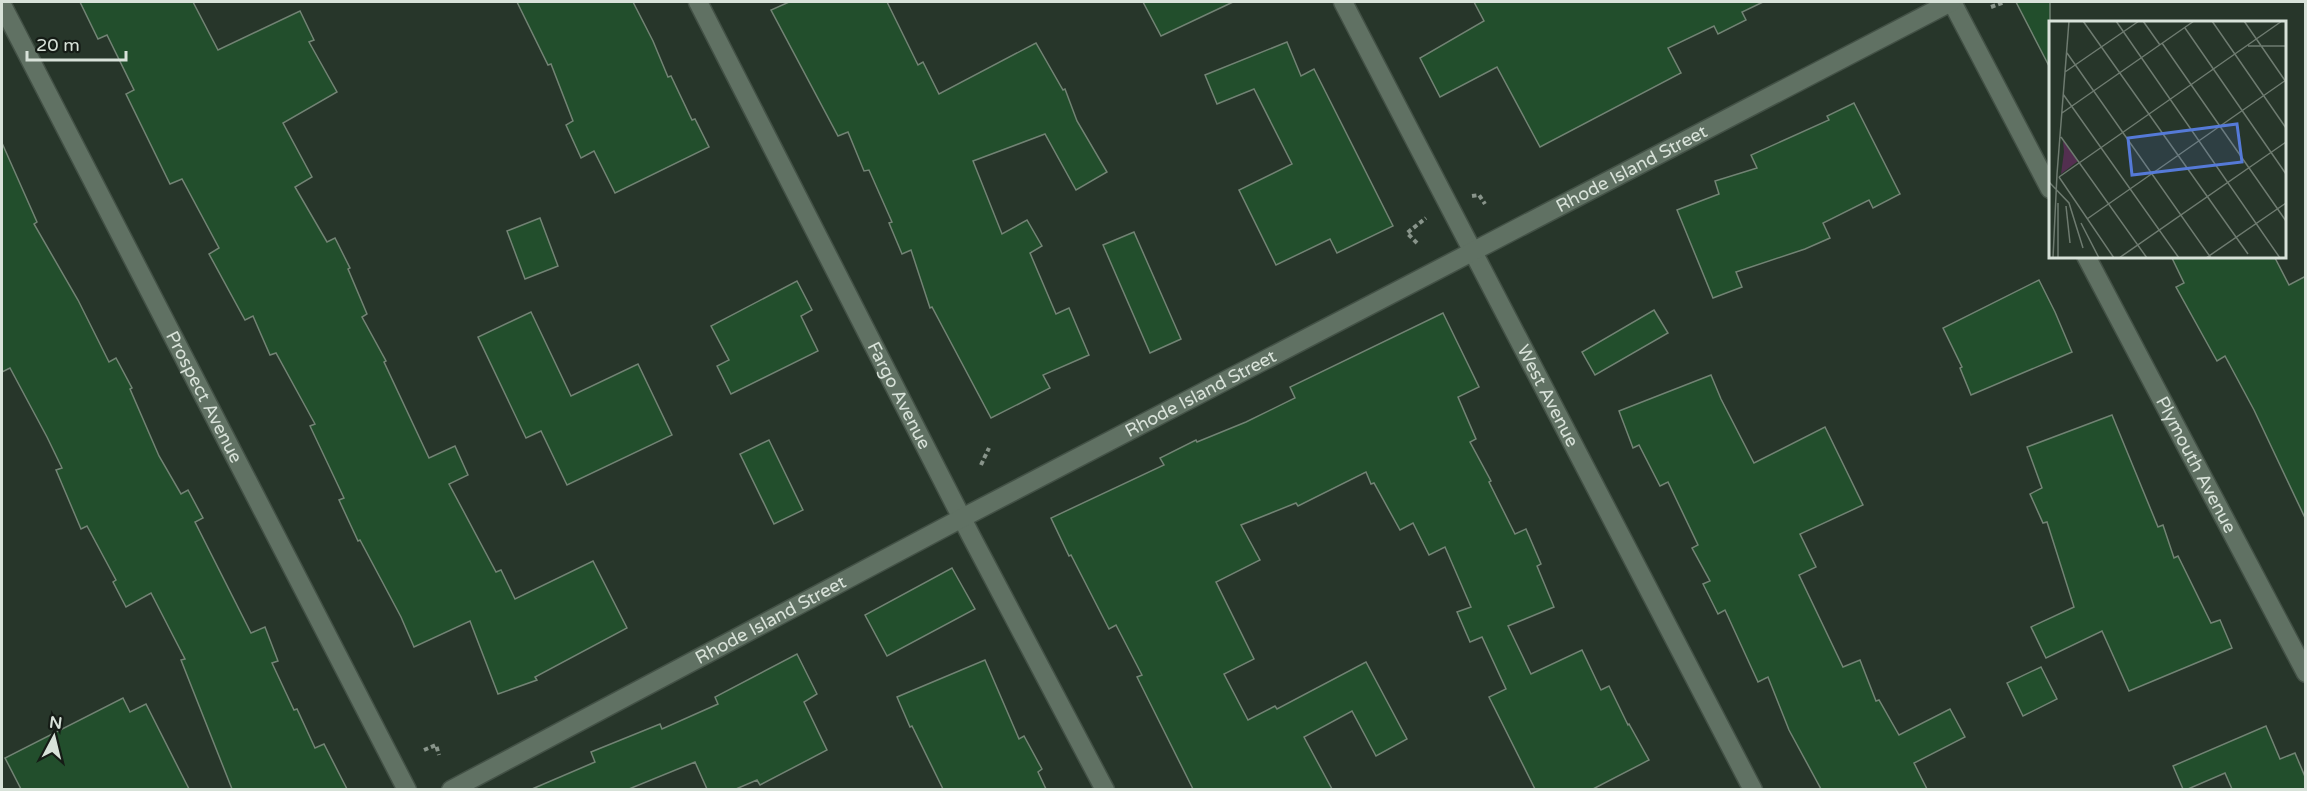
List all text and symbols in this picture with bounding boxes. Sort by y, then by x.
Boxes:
inset map [2049,21,2286,258]
scale bar [27,24,126,62]
text: 20 m [36,34,80,56]
street label: Rhode Island Street [1552,120,1711,217]
street label: Prospect Avenue [161,327,247,467]
street label: Fargo Avenue [863,338,936,453]
street label: West Avenue [1512,341,1584,451]
street label: Rhode Island Street [1121,345,1280,442]
street label: Plymouth Avenue [2151,393,2241,537]
street label: Rhode Island Street [691,571,850,669]
north arrow [24,707,84,767]
text: N [48,712,63,734]

